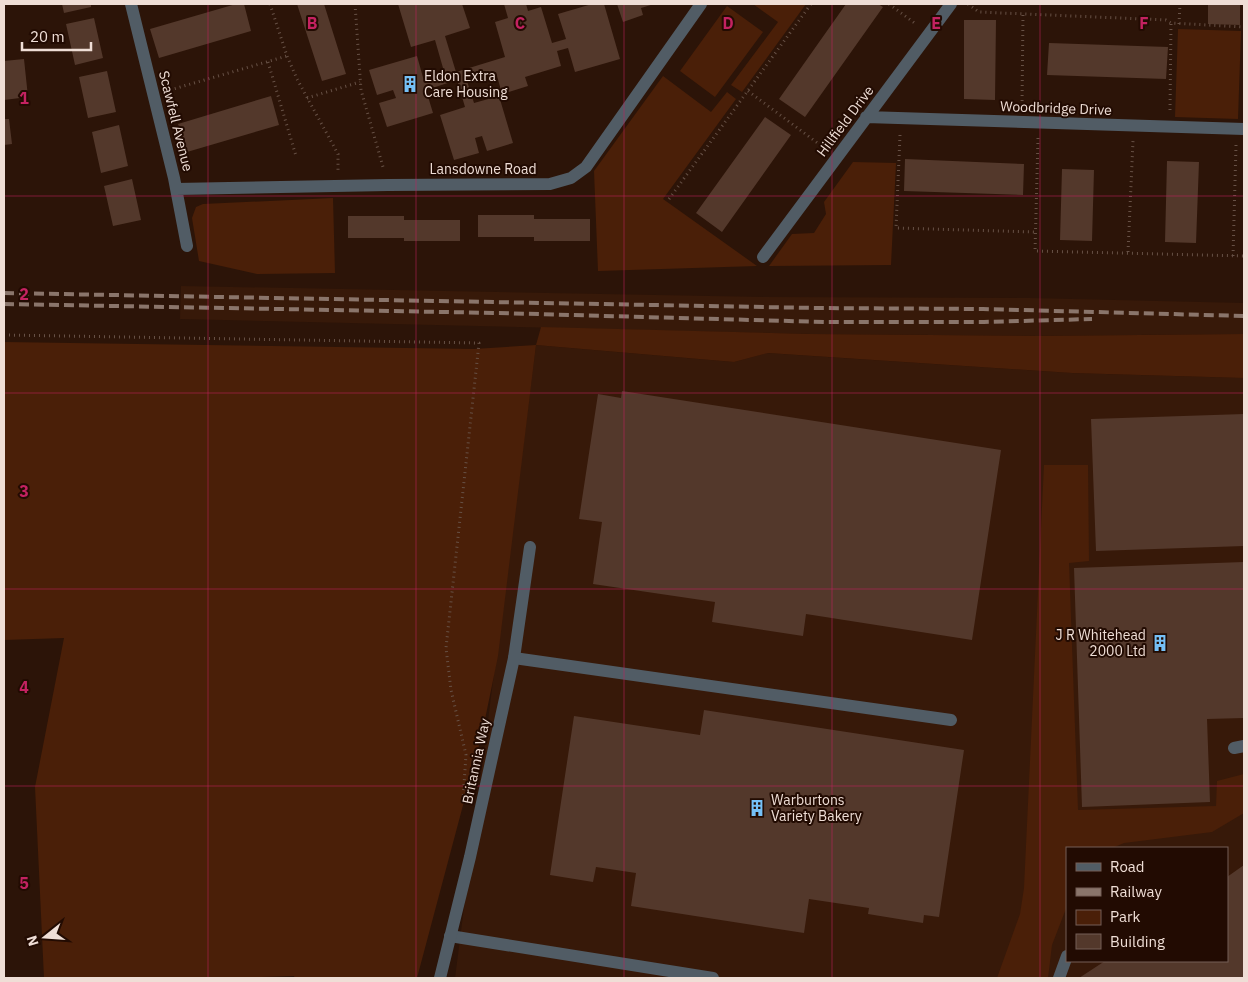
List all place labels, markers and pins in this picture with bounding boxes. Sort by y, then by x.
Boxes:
place label: Eldon Extra Care Housing [424,67,508,101]
building icon: Eldon Extra Care Housing [400,74,420,94]
place label: J R Whitehead 2000 Ltd [1056,626,1146,660]
building icon: J R Whitehead 2000 Ltd [1150,633,1170,653]
place label: Warburtons Variety Bakery [771,791,862,825]
building icon: Warburtons Variety Bakery [747,798,767,818]

